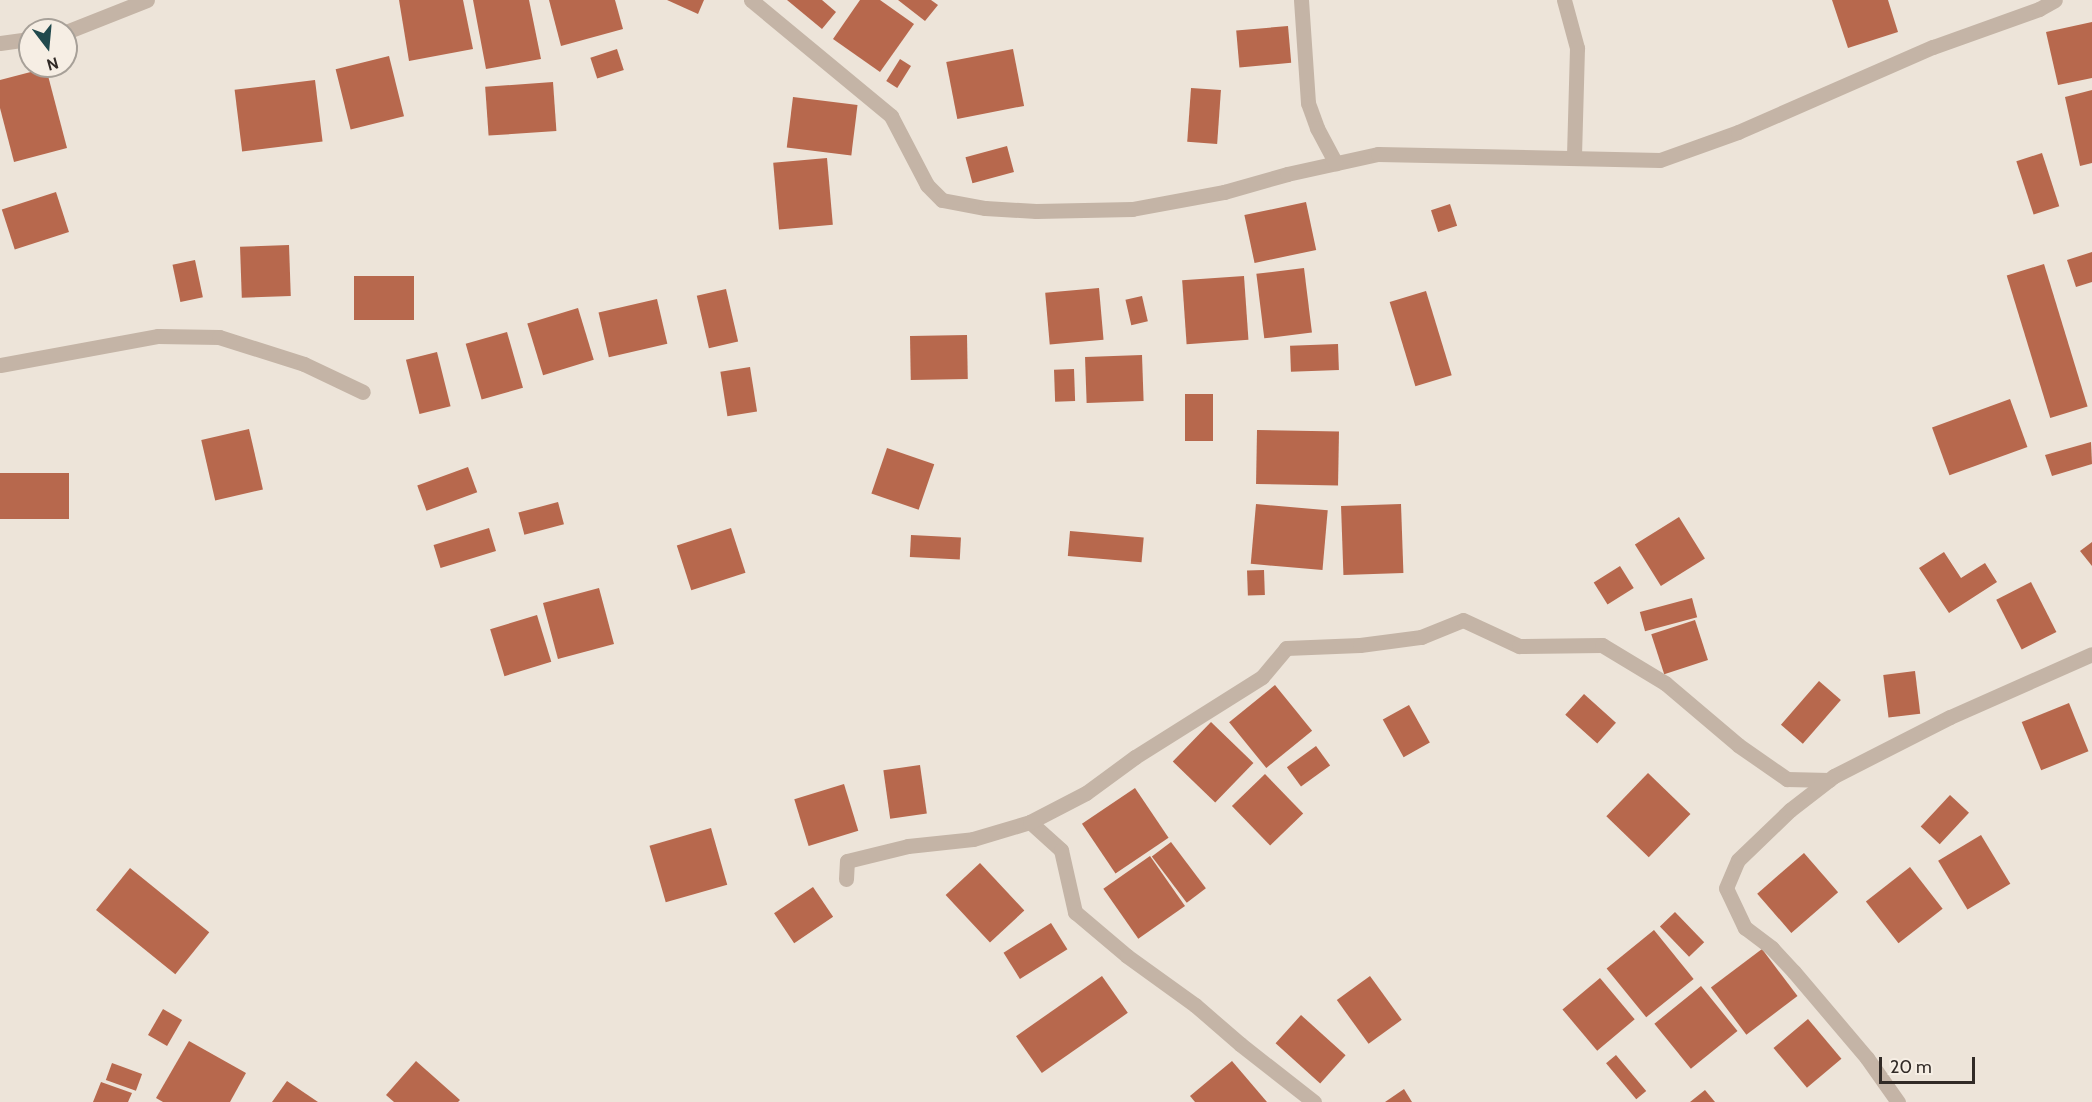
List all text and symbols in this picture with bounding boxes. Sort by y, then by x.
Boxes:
north arrow [18,18,78,78]
text: N [44,53,61,75]
scale bar [1882,1045,1978,1083]
text: 20 m [1890,1056,1932,1078]

